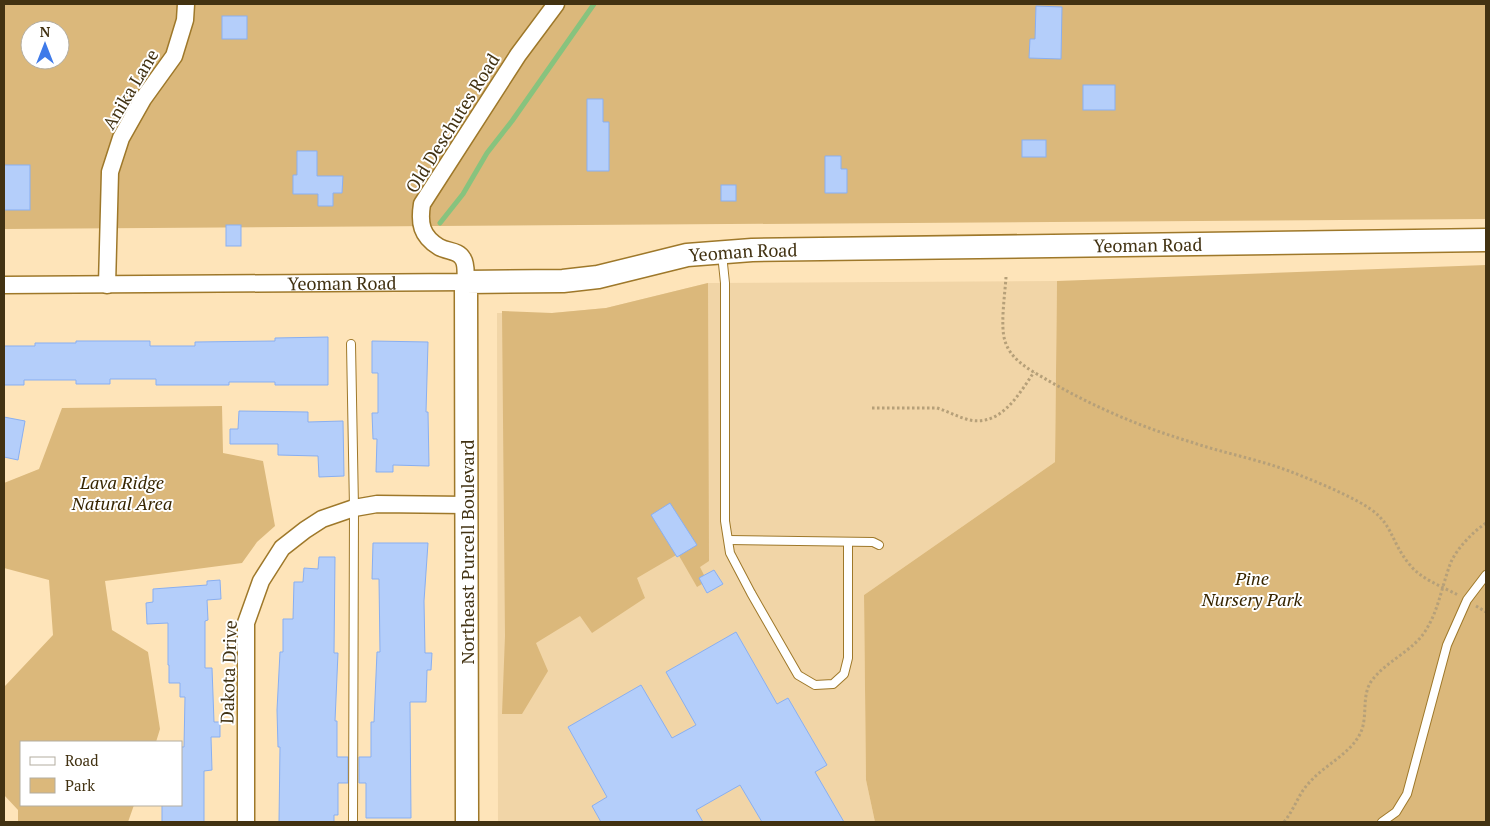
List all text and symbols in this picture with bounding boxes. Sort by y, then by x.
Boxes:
north arrow [20,20,70,70]
text: N [40,22,51,41]
street label: Anika Lane [97,44,163,134]
street label: Old Deschutes Road [399,49,505,197]
street label: Yeoman Road [1093,232,1202,257]
street label: Yeoman Road [688,237,798,267]
street label: Yeoman Road [287,270,397,295]
street label: Northeast Purcell Boulevard [455,439,479,665]
park label: Lava Ridge Natural Area [71,470,172,515]
park label: Pine Nursery Park [1201,566,1303,611]
street label: Dakota Drive [214,620,242,724]
legend [20,741,182,806]
text: Road [65,750,98,770]
text: Park [65,775,95,795]

